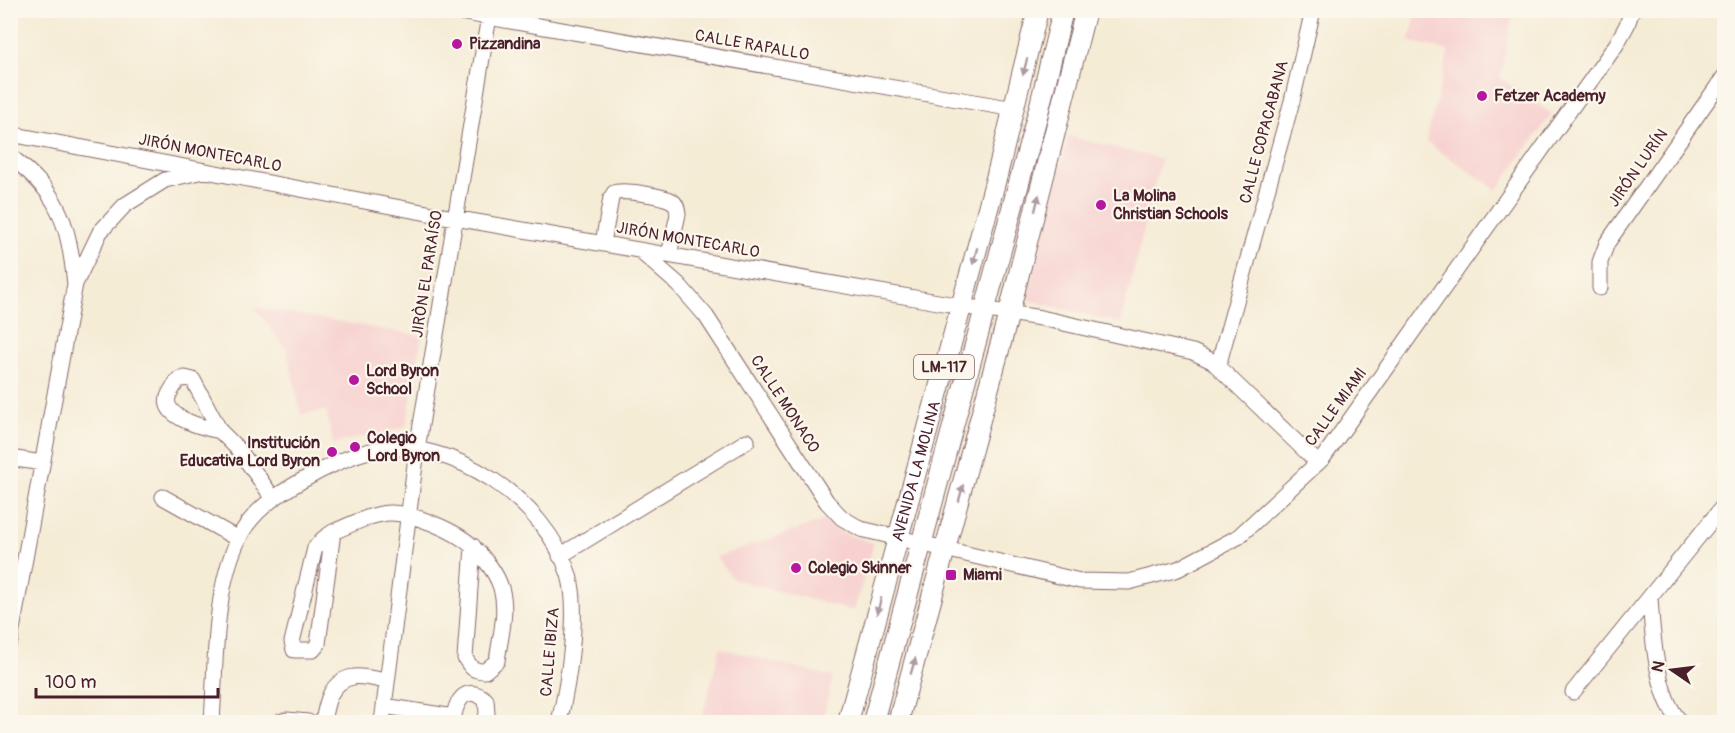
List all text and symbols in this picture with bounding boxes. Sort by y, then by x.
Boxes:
street label: CALLE RAPALLO [693,25,811,65]
place label: Pizzandina [469,34,541,54]
marker: Pizzandina [450,37,464,51]
one-way arrow [1019,58,1029,77]
street label: CALLE COPACABANA [1235,58,1293,206]
place label: Fetzer Academy [1494,86,1606,106]
marker: Fetzer Academy [1475,89,1489,103]
street label: JIRÓN LURÍN [1603,125,1672,211]
street label: JIRÓN MONTECARLO [137,128,283,177]
place label: La Molina Christian Schools [1113,186,1229,224]
one-way arrow [1033,193,1042,211]
marker: La Molina Christian Schools [1094,198,1108,212]
street label: JIRÒN EL PARAÍSO [406,209,447,339]
street label: JIRÓN MONTECARLO [615,217,761,262]
one-way arrow [970,247,979,265]
street label: CALLE MONACO [746,351,824,457]
road number: LM-117 [914,355,974,379]
place label: Lord Byron School [366,361,439,399]
street label: CALLE MIAMI [1301,364,1371,450]
marker: Lord Byron School [347,373,361,387]
street label: AVENIDA LA MOLINA [888,398,945,544]
place label: Colegio Lord Byron [367,428,440,466]
place label: Institución Educativa Lord Byron [180,433,320,471]
marker: Colegio Lord Byron [348,440,362,454]
marker: Institución Educativa Lord Byron [325,445,339,459]
one-way arrow [957,484,966,502]
place label: Colegio Skinner [808,558,912,578]
marker: Colegio Skinner [789,561,803,575]
place label: Miami [963,565,1002,585]
marker: Miami [944,568,958,582]
one-way arrow [874,597,883,615]
street label: CALLE IBIZA [536,607,564,697]
north arrow [1642,640,1702,700]
one-way arrow [909,657,919,675]
text: N [1647,659,1669,674]
scale bar [36,661,218,699]
text: 100 m [45,671,97,694]

